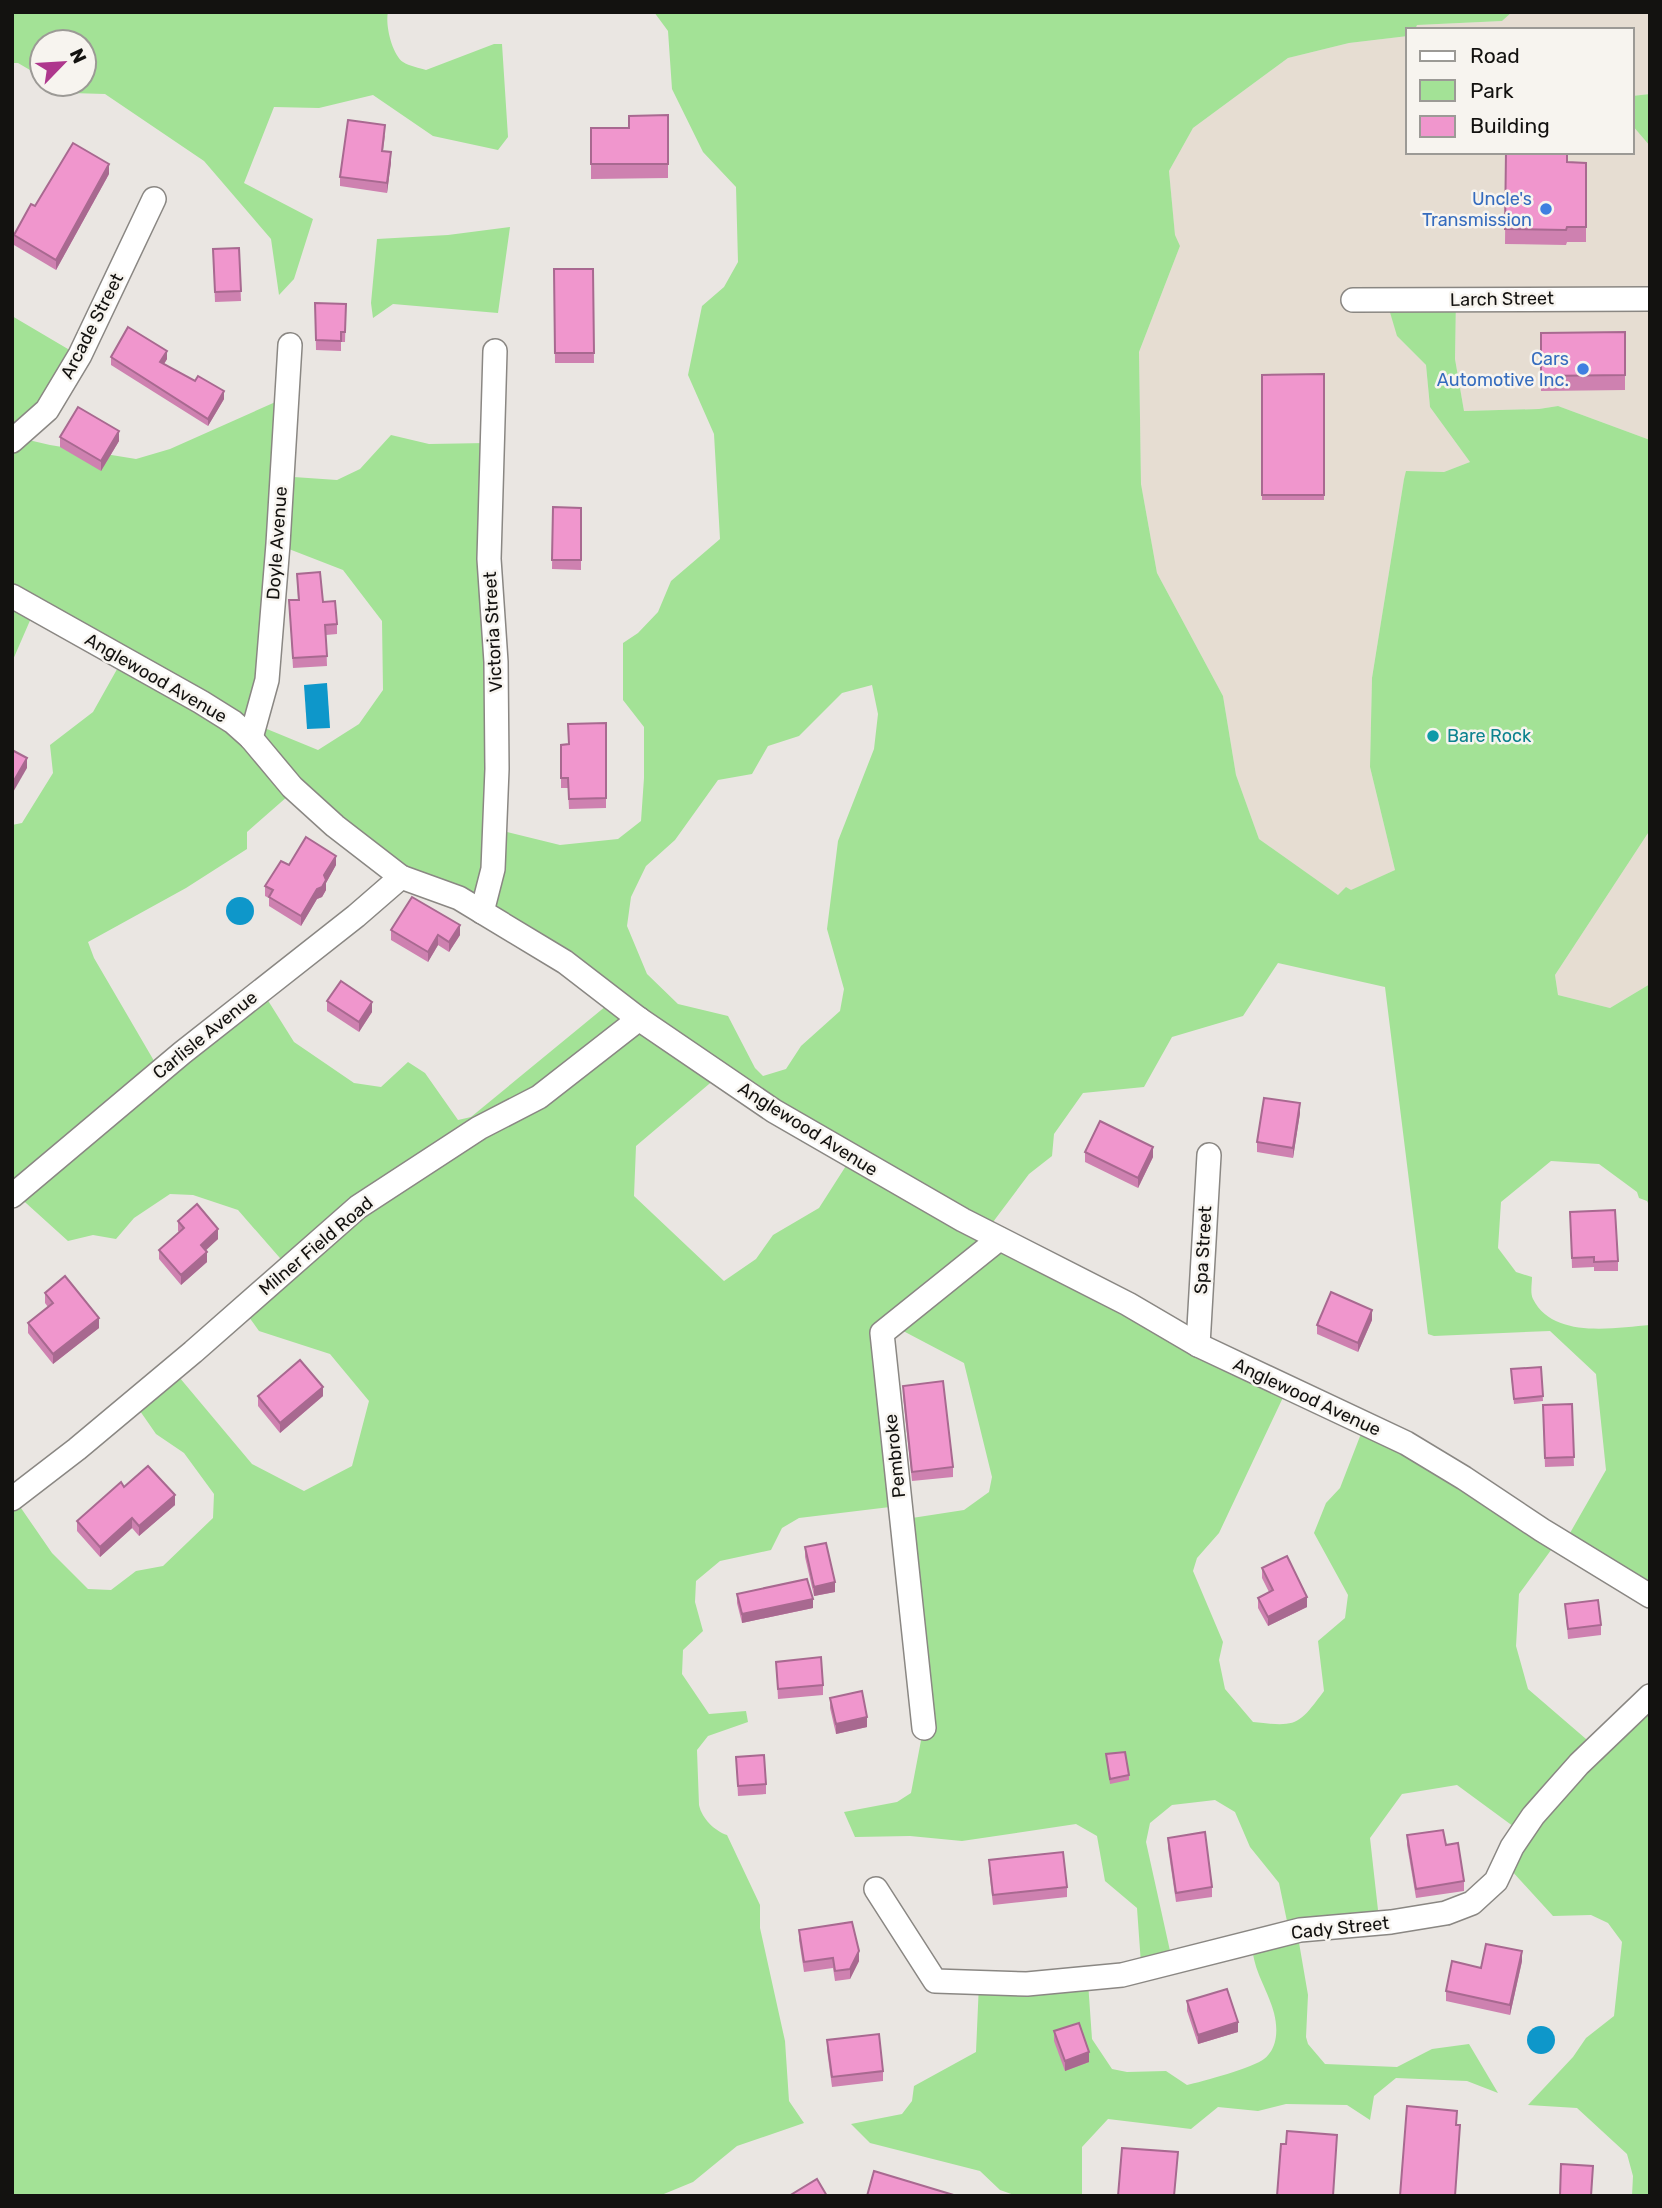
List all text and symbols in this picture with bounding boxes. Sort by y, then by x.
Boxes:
north arrow [28,28,98,98]
legend [1406,28,1634,154]
text: Road [1470,43,1520,68]
text: N [65,45,91,67]
text: Park [1470,78,1514,103]
text: Building [1470,113,1550,138]
place label: Uncle's Transmission [1422,188,1532,231]
marker: Uncle's Transmission [1538,201,1554,217]
street label: Arcade Street [56,269,128,383]
street label: Larch Street [1450,287,1554,311]
place label: Cars Automotive Inc. [1437,348,1569,391]
marker: Cars Automotive Inc. [1575,361,1591,377]
street label: Doyle Avenue [262,485,292,601]
street label: Victoria Street [479,571,507,693]
street label: Anglewood Avenue [81,628,231,728]
place label: Bare Rock [1447,725,1532,747]
marker: Bare Rock [1425,728,1441,744]
street label: Carlisle Avenue [148,986,262,1084]
street label: Anglewood Avenue [734,1077,882,1181]
street label: Milner Field Road [255,1192,377,1300]
street label: Spa Street [1190,1205,1216,1295]
street label: Anglewood Avenue [1230,1353,1384,1441]
street label: Pembroke [880,1413,910,1499]
street label: Cady Street [1290,1912,1390,1944]

